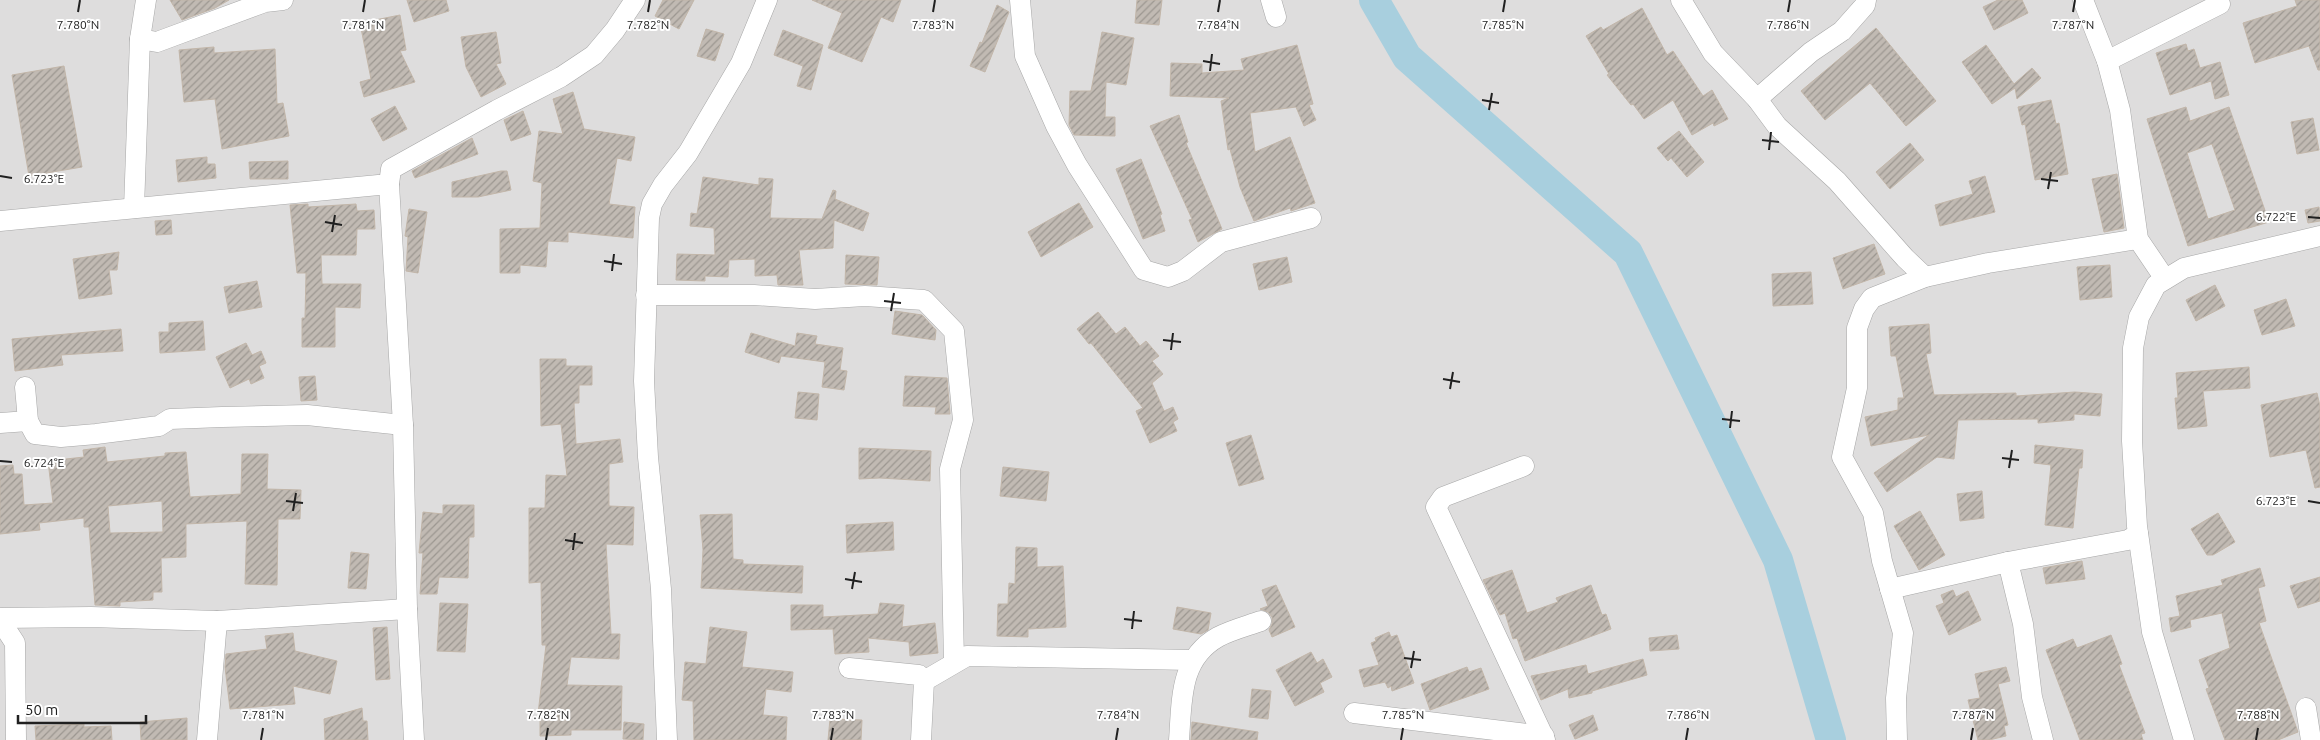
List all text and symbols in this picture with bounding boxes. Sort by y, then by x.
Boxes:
text: 7.780°N [57,18,99,31]
text: 7.781°N [342,18,384,31]
text: 7.782°N [627,18,669,31]
text: 7.783°N [912,18,954,31]
text: 7.784°N [1197,18,1239,31]
text: 7.785°N [1482,18,1524,31]
text: 7.786°N [1767,18,1809,31]
text: 7.787°N [2052,18,2094,31]
text: 6.723°E [24,172,65,185]
text: 6.722°E [2256,210,2297,223]
text: 6.724°E [24,456,65,469]
text: 6.723°E [2256,494,2297,507]
scale bar [18,692,145,724]
text: 50 m [25,701,58,718]
text: 7.781°N [242,708,284,721]
text: 7.782°N [527,708,569,721]
text: 7.783°N [812,708,854,721]
text: 7.784°N [1097,708,1139,721]
text: 7.785°N [1382,708,1424,721]
text: 7.786°N [1667,708,1709,721]
text: 7.787°N [1952,708,1994,721]
text: 7.788°N [2237,708,2279,721]

